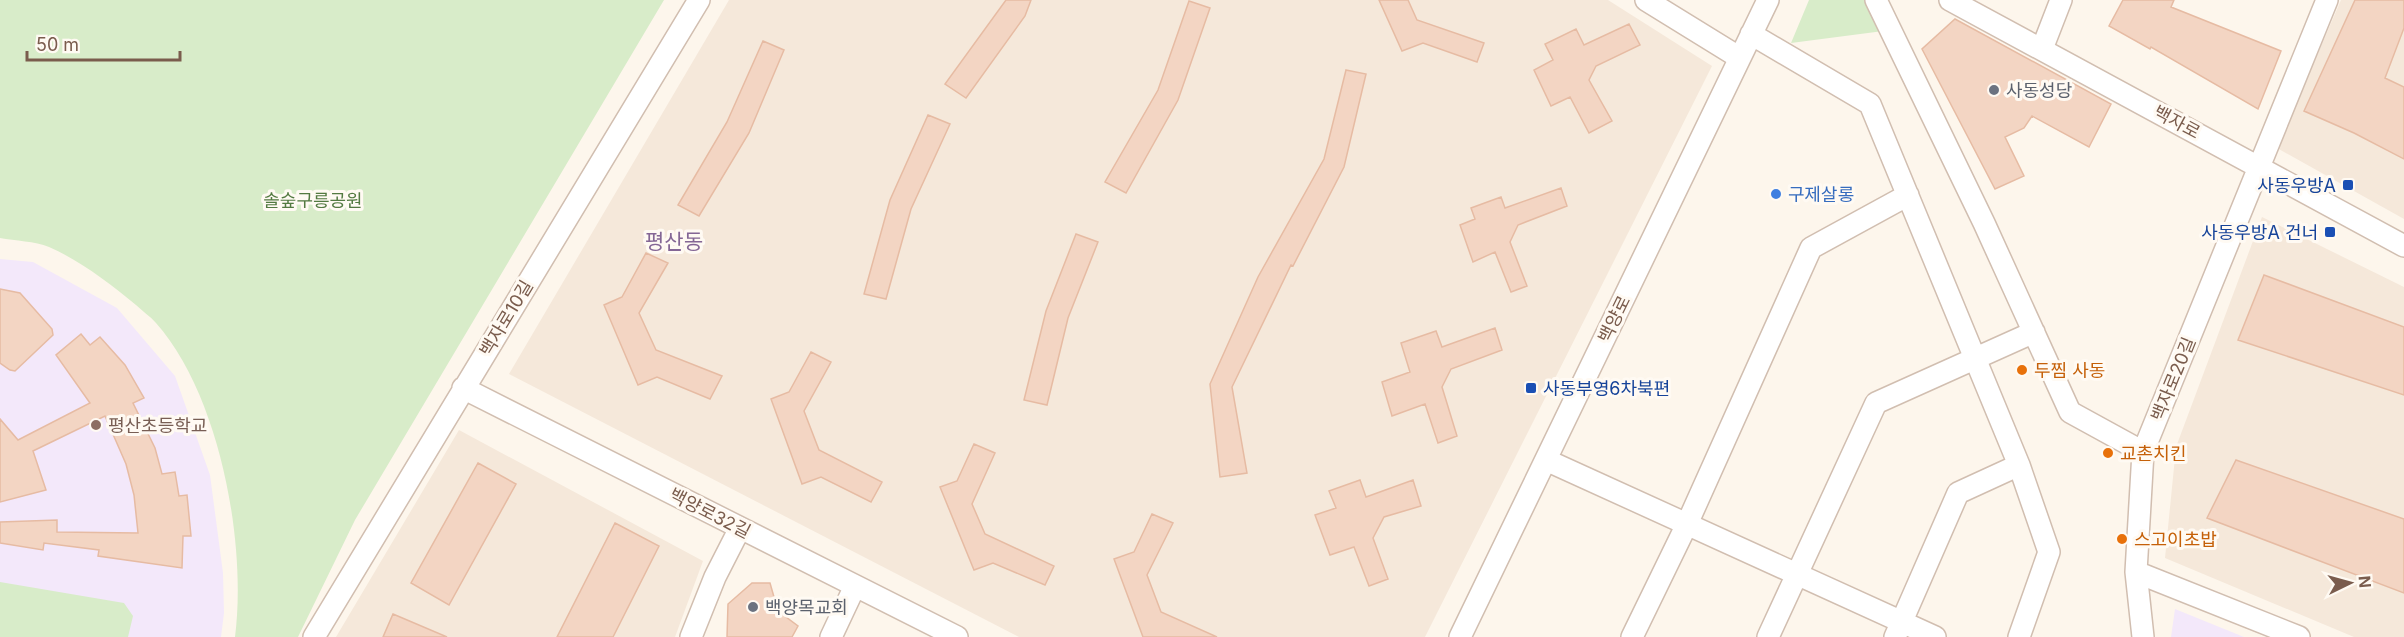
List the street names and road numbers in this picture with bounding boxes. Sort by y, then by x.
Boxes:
street label: 백자로 [2150,101,2204,143]
street label: 백자로10길 [475,276,537,360]
street label: 백양로 [1594,292,1634,346]
street label: 백자로20길 [2147,334,2199,424]
street label: 백양로32길 [666,484,754,542]

